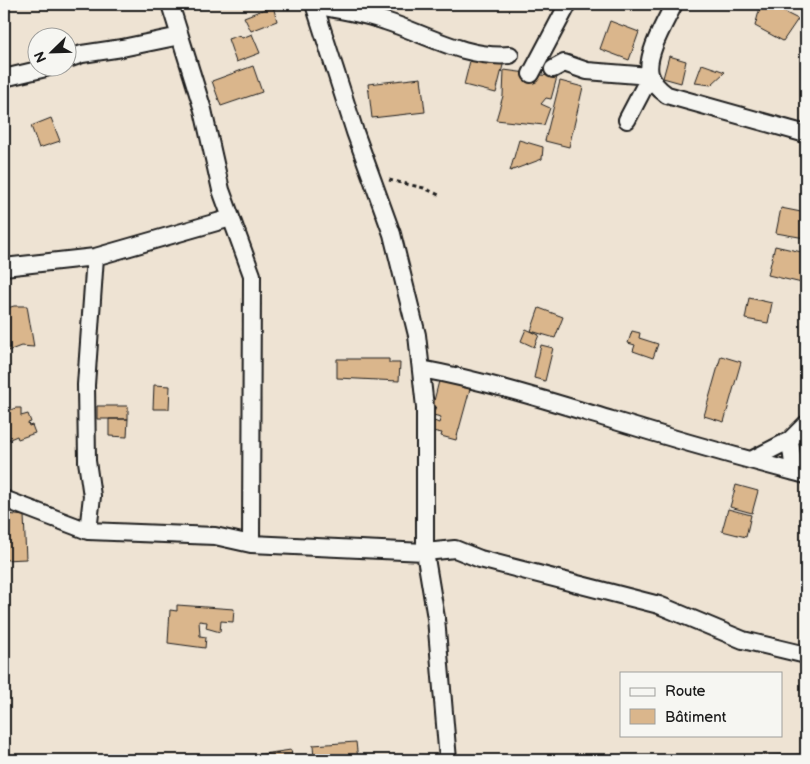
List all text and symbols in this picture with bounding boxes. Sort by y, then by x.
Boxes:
north arrow [28,28,78,78]
text: N [31,49,50,65]
legend [620,672,782,736]
text: Route [665,682,706,701]
text: Bâtiment [665,708,727,727]

